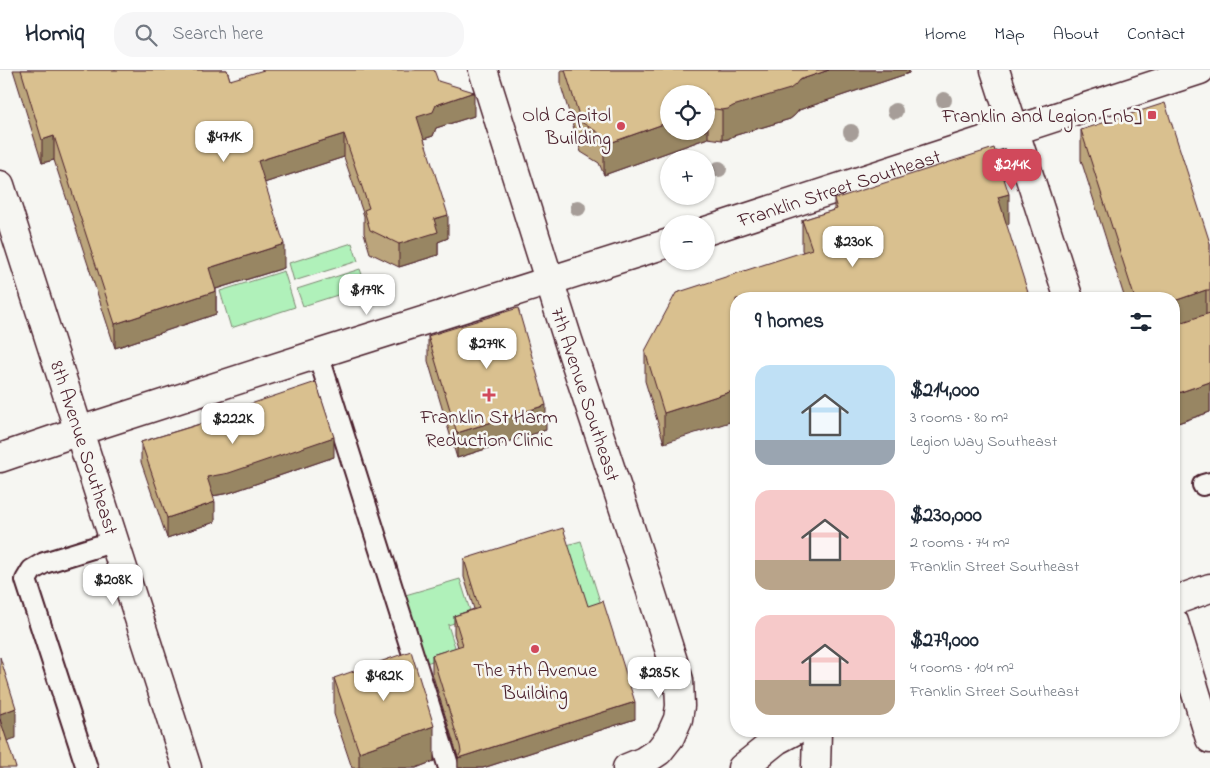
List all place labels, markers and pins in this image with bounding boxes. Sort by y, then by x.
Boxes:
place label: Old Capitol Building [522,102,611,155]
place label: Franklin and Legion [nb] [941,103,1142,133]
marker: Franklin and Legion [nb] [1146,109,1158,121]
marker: Old Capitol Building [615,120,627,132]
pin: $471K [189,121,259,163]
pin: $214K [977,148,1047,191]
pin: $230K [818,226,888,268]
pin: $179K [332,274,402,316]
pin: $279K [452,328,522,370]
marker: Franklin St Harm Reduction Clinic [482,388,496,402]
pin: $222K [198,402,268,445]
place label: Franklin St Harm Reduction Clinic [419,404,558,456]
pin: $208K [78,564,148,606]
marker: The 7th Avenue Building [529,643,541,655]
pin: $285K [624,656,694,699]
place label: The 7th Avenue Building [473,657,597,710]
pin: $482K [349,660,419,702]

